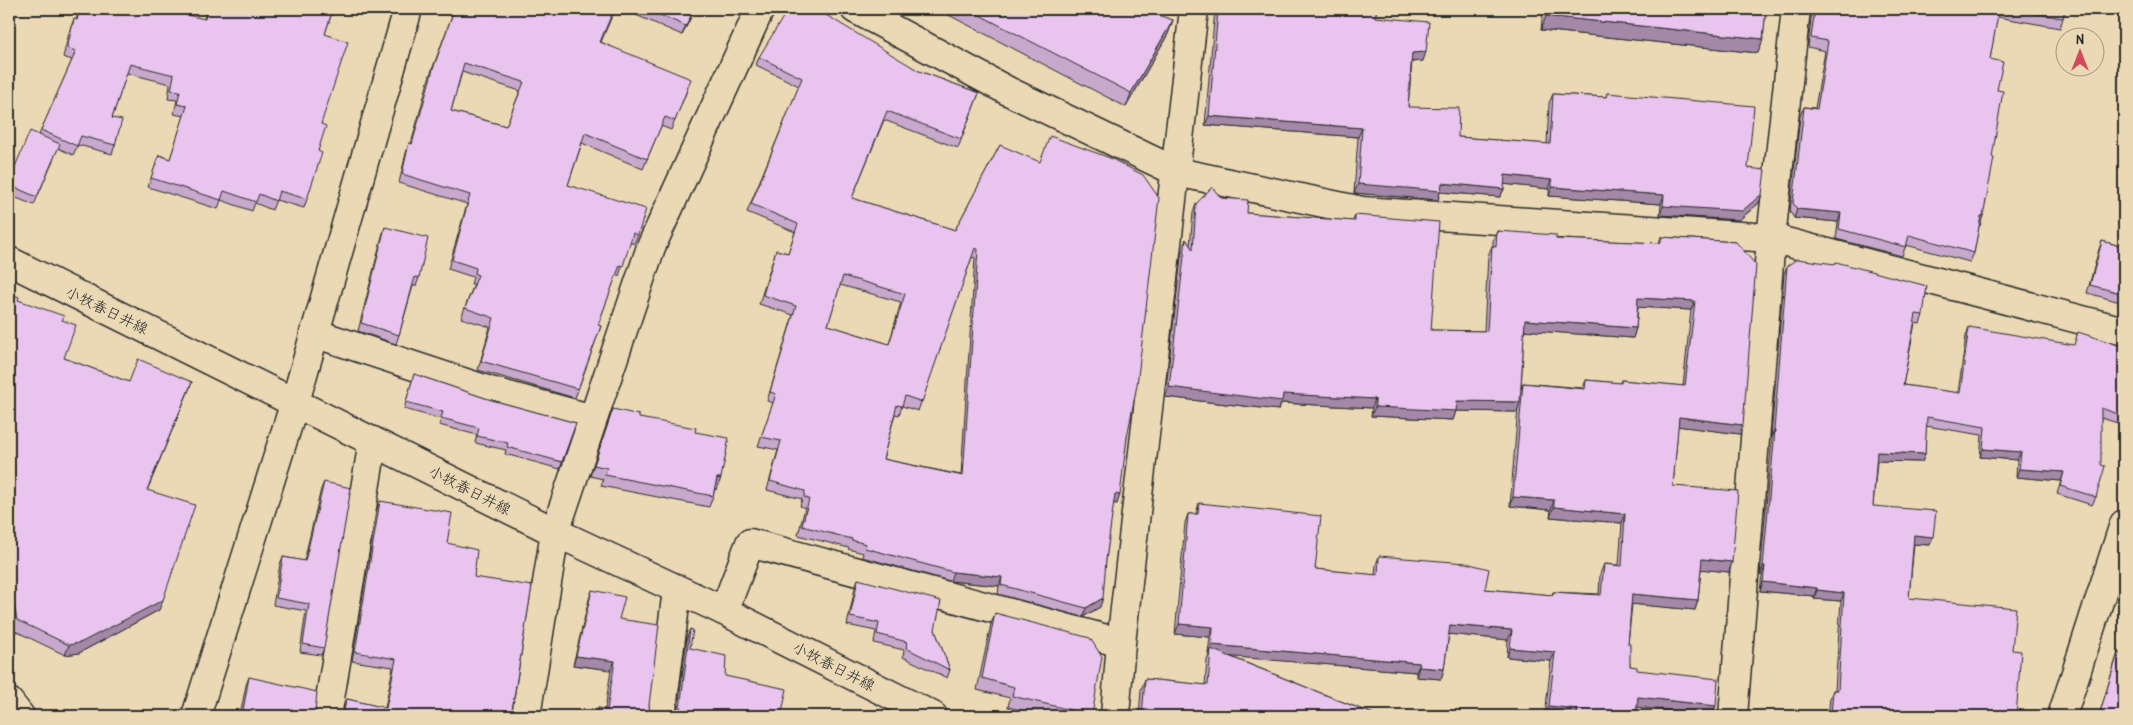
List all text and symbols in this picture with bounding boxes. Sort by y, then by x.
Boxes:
north arrow [2056,28,2106,78]
text: N [2076,29,2084,48]
street label: 小牧春日井線 [62,281,152,339]
street label: 小牧春日井線 [425,460,515,520]
street label: 小牧春日井線 [789,636,879,696]

